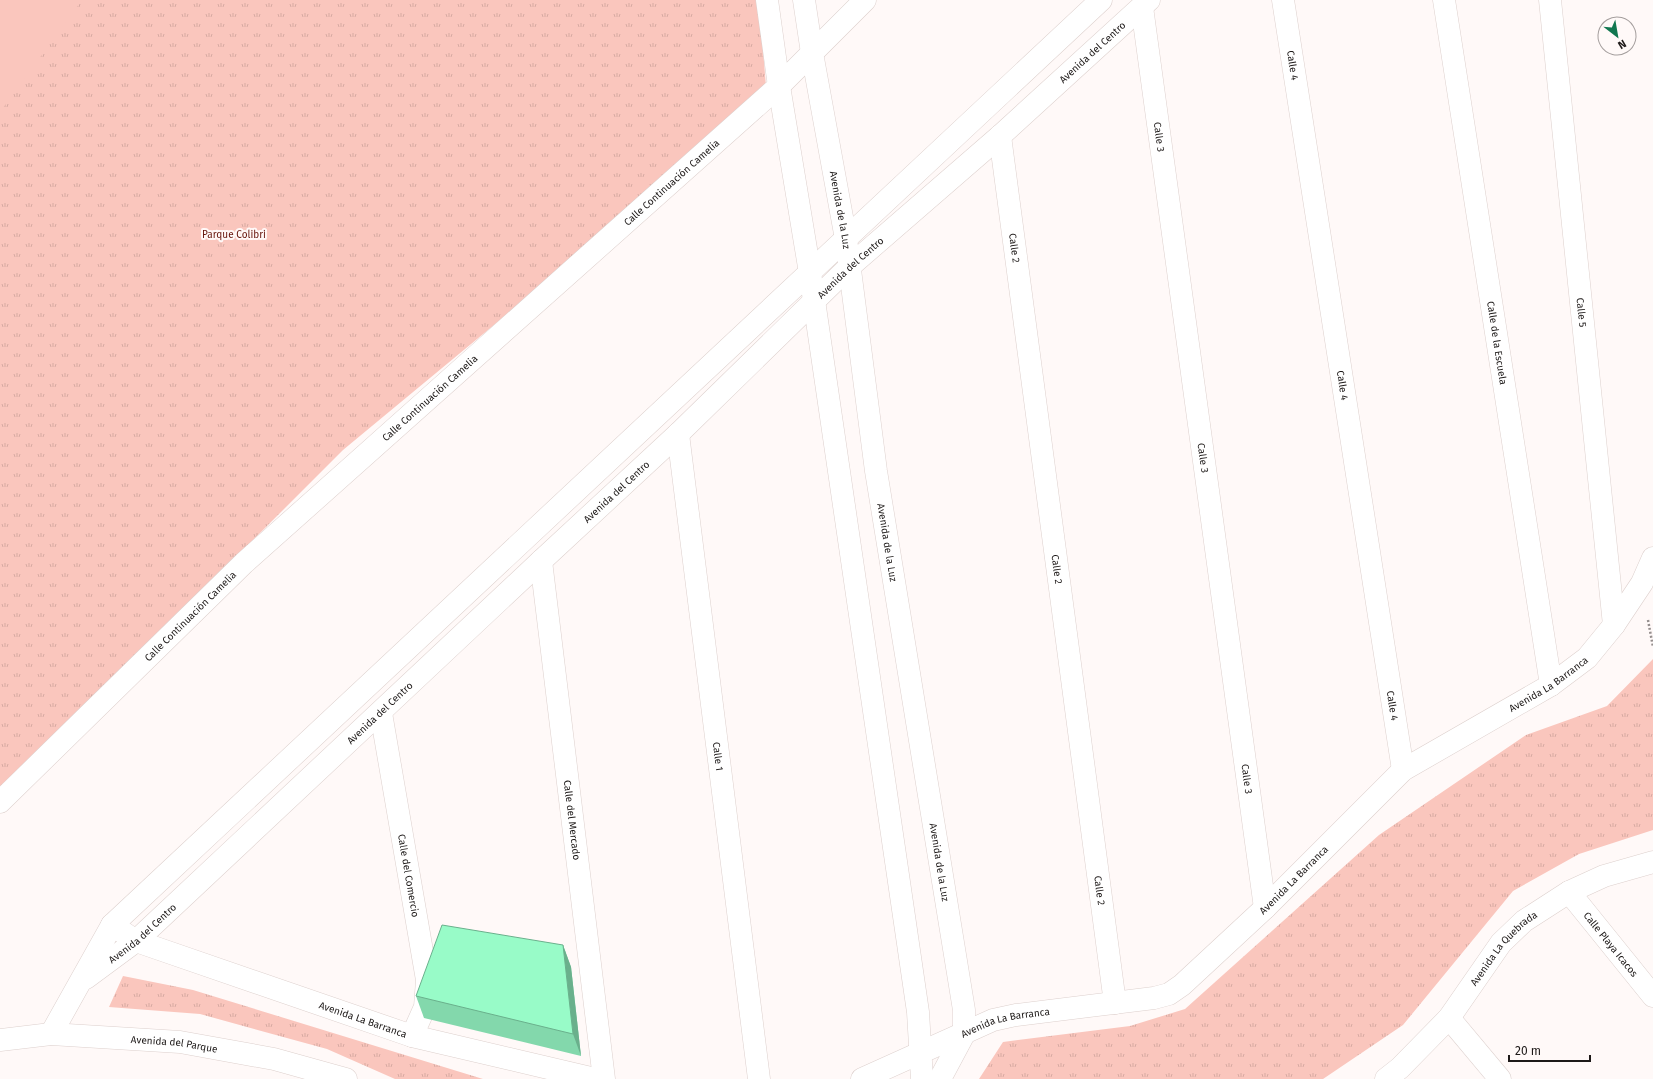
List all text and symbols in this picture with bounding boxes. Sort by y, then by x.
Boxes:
north arrow [1597,16,1637,56]
street label: Avenida del Centro [1057,19,1129,86]
text: N [1615,37,1628,52]
street label: Calle 4 [1284,50,1301,82]
street label: Calle 3 [1151,121,1167,152]
street label: Calle Continuación Camelia [622,137,722,228]
street label: Avenida de la Luz [827,170,852,250]
park label: Parque Colibri [202,229,266,241]
street label: Calle 2 [1006,233,1022,264]
street label: Avenida del Centro [815,235,887,302]
street label: Calle 5 [1574,297,1588,328]
street label: Calle de la Escuela [1484,300,1509,386]
street label: Calle Continuación Camelia [380,353,480,444]
street label: Calle 4 [1334,370,1350,402]
street label: Calle 3 [1195,442,1211,474]
street label: Avenida del Centro [581,458,652,526]
street label: Avenida de la Luz [874,503,899,583]
street label: Calle 2 [1049,554,1064,585]
street label: Calle Continuación Camelia [142,569,239,664]
street label: Avenida La Barranca [1507,654,1591,715]
street label: Avenida del Centro [345,680,416,747]
street label: Calle 4 [1384,690,1400,722]
street label: Calle 1 [710,741,725,772]
street label: Calle 3 [1238,763,1254,795]
street label: Calle del Mercado [561,779,582,861]
street label: Avenida de la Luz [927,822,951,903]
street label: Calle del Comercio [395,833,421,918]
street label: Avenida La Barranca [1257,843,1331,917]
street label: Calle 2 [1091,875,1107,906]
street label: Avenida del Centro [106,901,179,966]
street label: Avenida La Quebrada [1468,909,1540,988]
street label: Calle Playa Icacos [1581,910,1640,980]
street label: Avenida La Barranca [317,999,408,1041]
street label: Avenida La Barranca [959,1006,1051,1041]
street label: Avenida del Parque [130,1034,218,1056]
scale bar [1509,1037,1590,1063]
text: 20 m [1515,1044,1541,1058]

